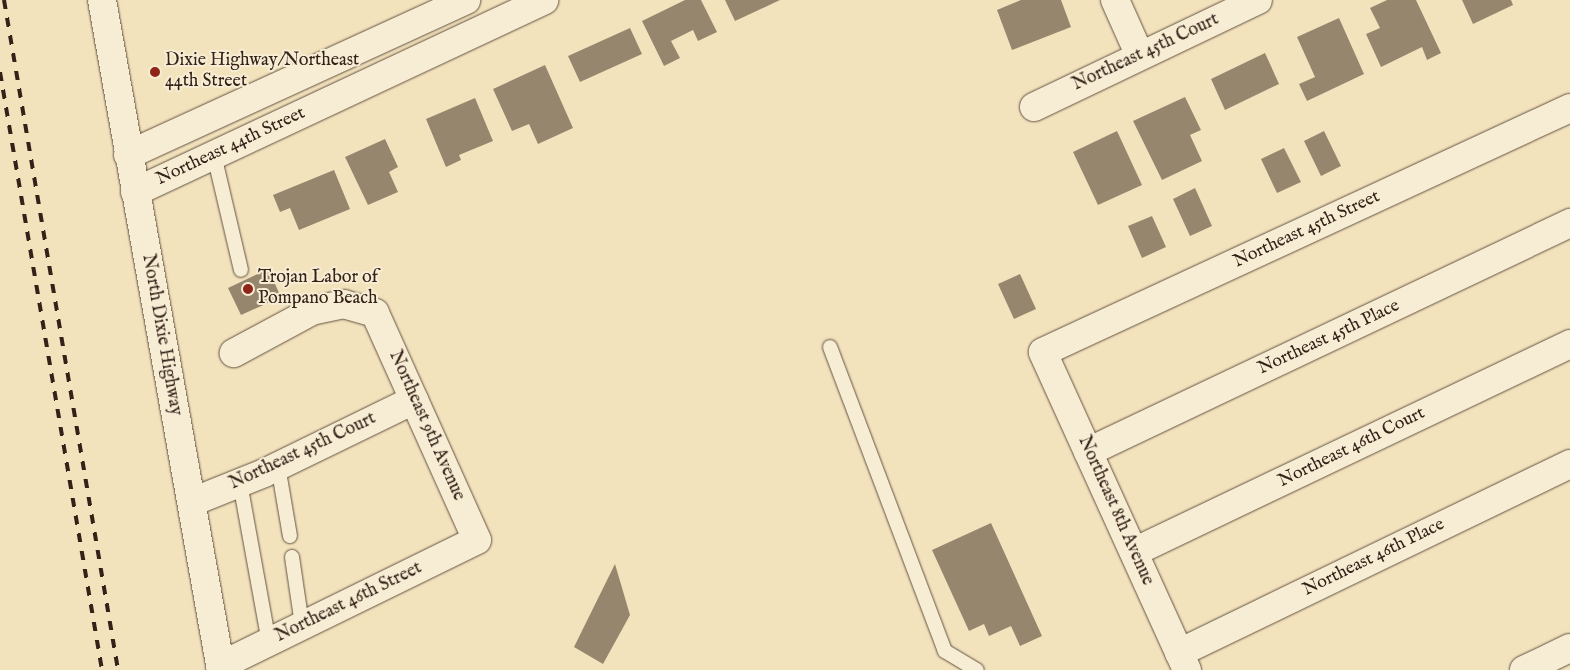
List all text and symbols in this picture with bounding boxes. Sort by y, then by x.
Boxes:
street label: Northeast 45th Court [1069,10,1223,96]
place label: Dixie Highway/Northeast 44th Street [165,51,359,94]
marker: Dixie Highway/Northeast 44th Street [149,66,161,78]
street label: Northeast 44th Street [153,103,309,191]
street label: Northeast 45th Street [1230,187,1384,273]
street label: North Dixie Highway [136,253,186,417]
place label: Trojan Labor of Pompano Beach [258,268,378,310]
marker: Trojan Labor of Pompano Beach [242,283,254,295]
street label: Northeast 45th Place [1255,296,1403,380]
street label: Northeast 9th Avenue [383,348,469,504]
street label: Northeast 46th Court [1275,403,1429,493]
street label: Northeast 45th Court [226,409,380,495]
street label: Northeast 8th Avenue [1072,433,1158,589]
street label: Northeast 46th Place [1300,514,1448,602]
street label: Northeast 46th Street [272,558,426,648]

